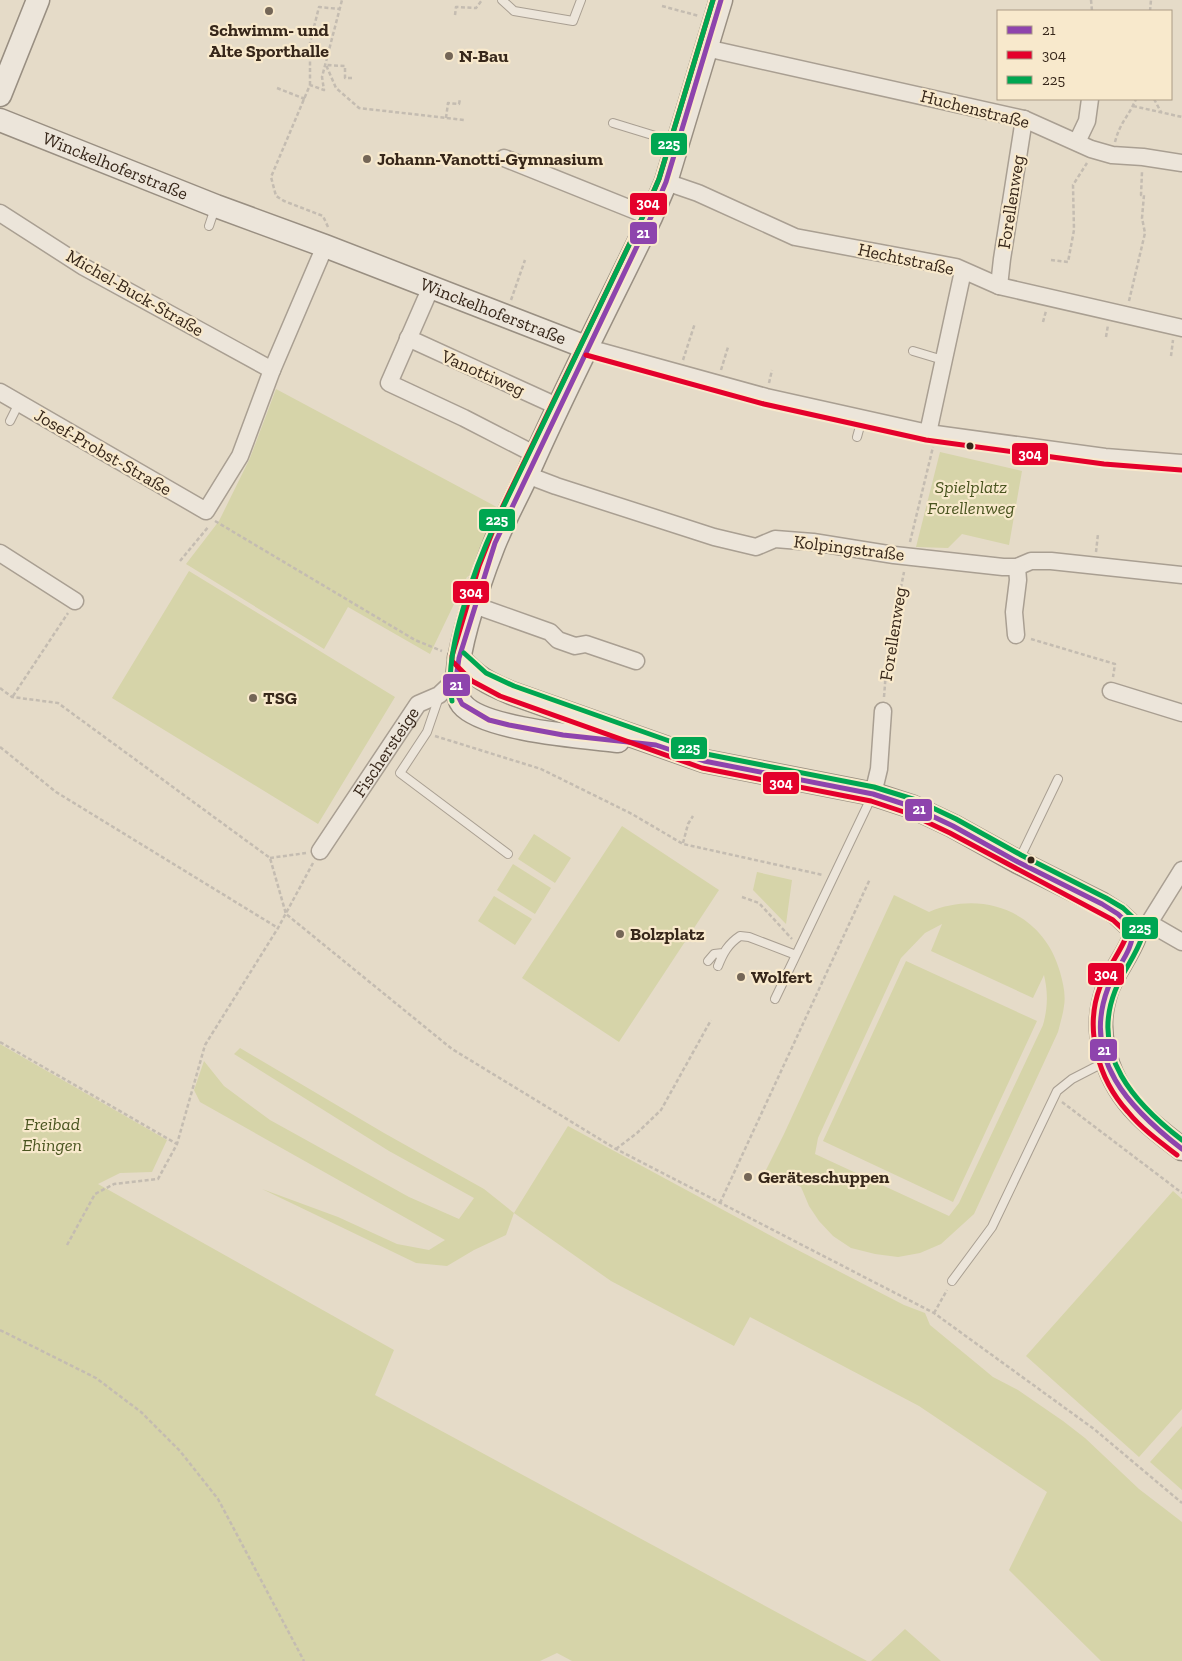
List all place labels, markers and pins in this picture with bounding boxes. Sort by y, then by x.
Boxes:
marker: Schwimm- und Alte Sporthalle [263,5,275,17]
place label: Schwimm- und Alte Sporthalle [209,19,330,62]
place label: N-Bau [459,45,509,67]
marker: N-Bau [443,50,455,62]
place label: Johann-Vanotti-Gymnasium [377,148,603,170]
marker: Johann-Vanotti-Gymnasium [361,153,373,165]
unlabelled marker [965,441,975,451]
place label: TSG [263,687,297,709]
marker: TSG [247,692,259,704]
unlabelled marker [1026,855,1036,865]
place label: Bolzplatz [630,923,705,945]
marker: Bolzplatz [614,928,626,940]
place label: Wolfert [751,966,813,988]
marker: Wolfert [735,971,747,983]
place label: Geräteschuppen [758,1166,890,1188]
marker: Geräteschuppen [742,1171,754,1183]

